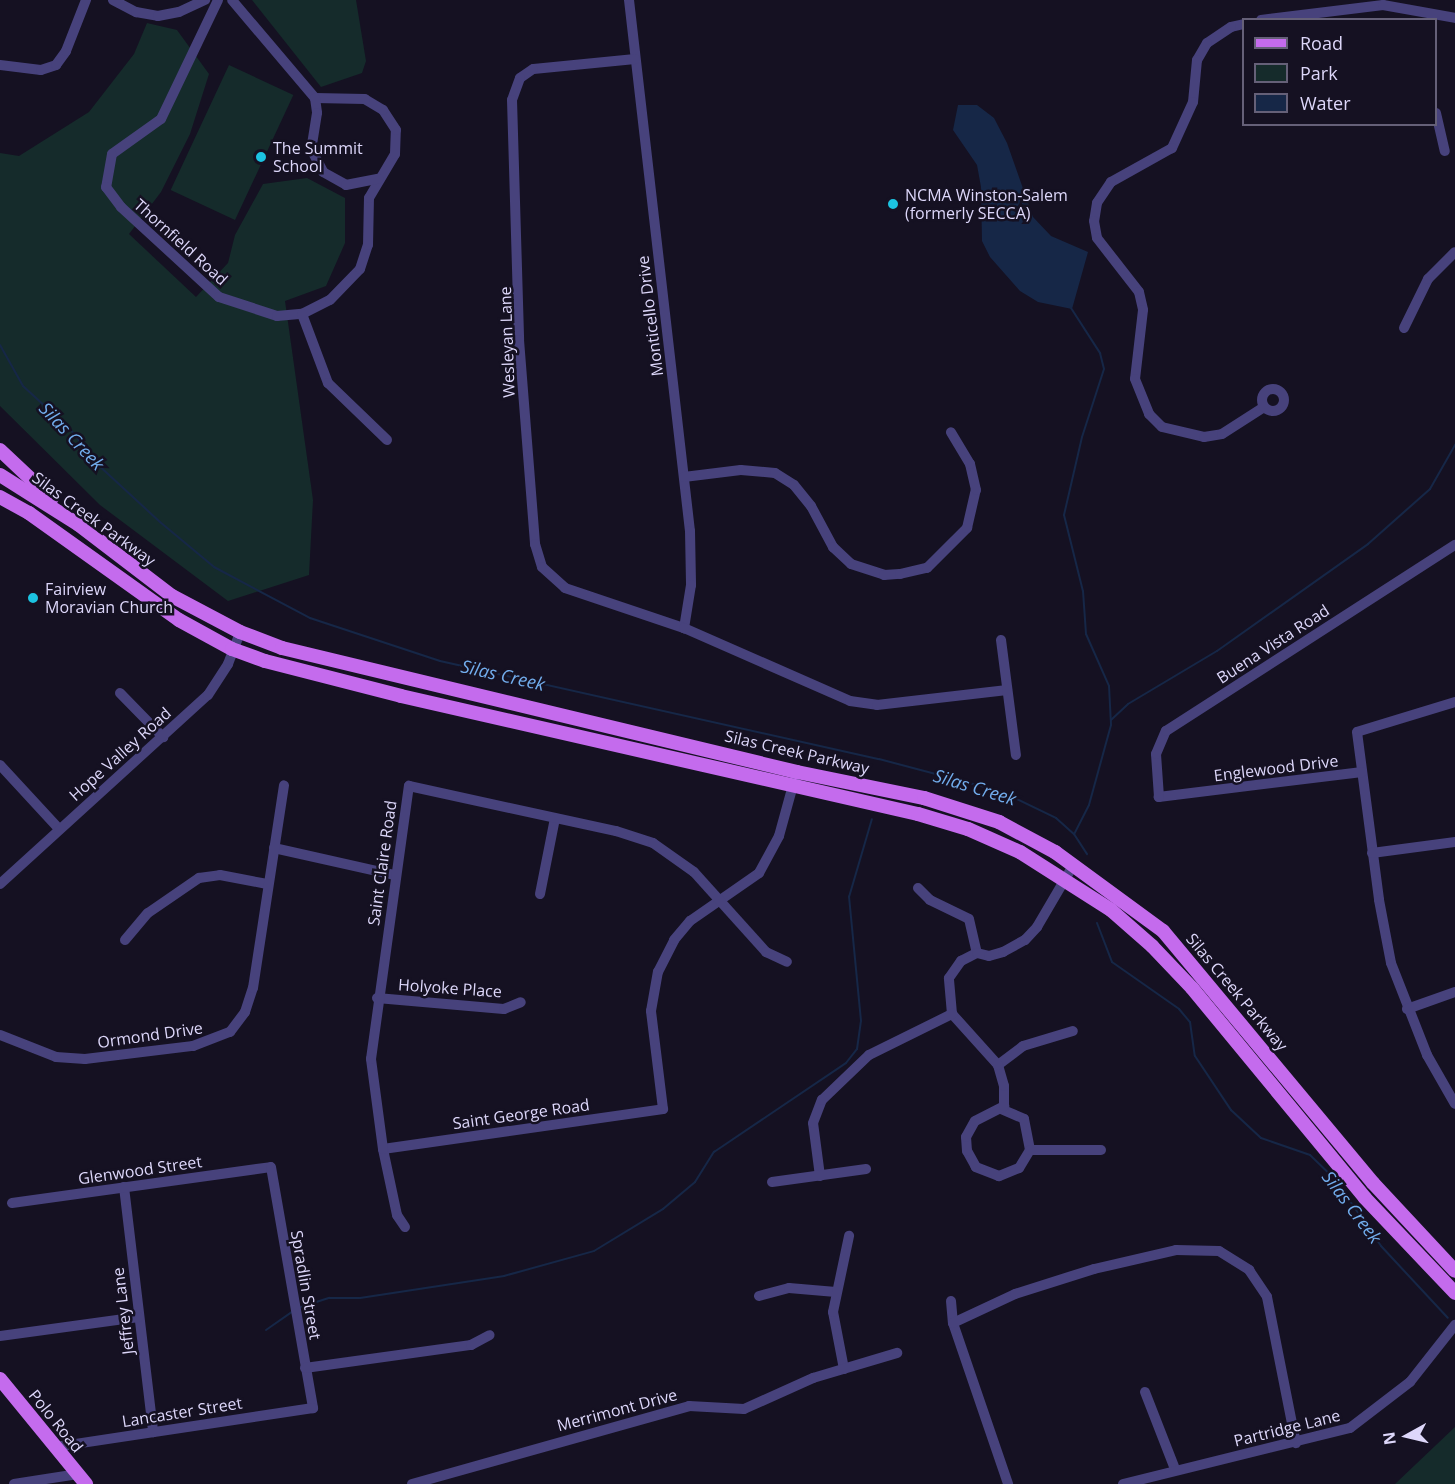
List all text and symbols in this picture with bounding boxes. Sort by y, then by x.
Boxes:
legend [1242,18,1437,126]
text: Road [1300,31,1343,55]
text: Park [1300,61,1338,85]
text: Water [1300,91,1351,115]
place label: The Summit School [273,138,363,176]
marker: The Summit School [254,150,268,164]
place label: NCMA Winston-Salem (formerly SECCA) [905,185,1068,223]
street label: Thornfield Road [130,195,232,289]
marker: NCMA Winston-Salem (formerly SECCA) [886,197,900,211]
street label: Monticello Drive [633,255,667,377]
street label: Wesleyan Lane [495,286,519,398]
water label: Silas Creek [35,397,109,475]
street label: Silas Creek Parkway [29,468,159,570]
place label: Fairview Moravian Church [45,579,173,617]
marker: Fairview Moravian Church [26,591,40,605]
street label: Buena Vista Road [1213,601,1333,687]
water label: Silas Creek [459,655,547,695]
street label: Hope Valley Road [65,703,175,805]
street label: Silas Creek Parkway [723,726,871,778]
street label: Englewood Drive [1213,751,1339,785]
water label: Silas Creek [931,764,1019,810]
street label: Saint Claire Road [364,799,400,927]
street label: Silas Creek Parkway [1182,929,1292,1055]
street label: Holyoke Place [398,975,502,1001]
street label: Ormond Drive [96,1018,204,1052]
street label: Saint George Road [451,1095,591,1133]
street label: Glenwood Street [77,1152,203,1188]
water label: Silas Creek [1318,1166,1386,1248]
street label: Spradlin Street [287,1229,325,1341]
street label: Jeffrey Lane [108,1266,138,1356]
street label: Merrimont Drive [555,1385,679,1435]
street label: Polo Road [25,1386,87,1456]
street label: Lancaster Street [121,1393,243,1431]
street label: Partridge Lane [1232,1406,1342,1450]
north arrow [1377,1406,1437,1466]
text: N [1377,1431,1401,1446]

